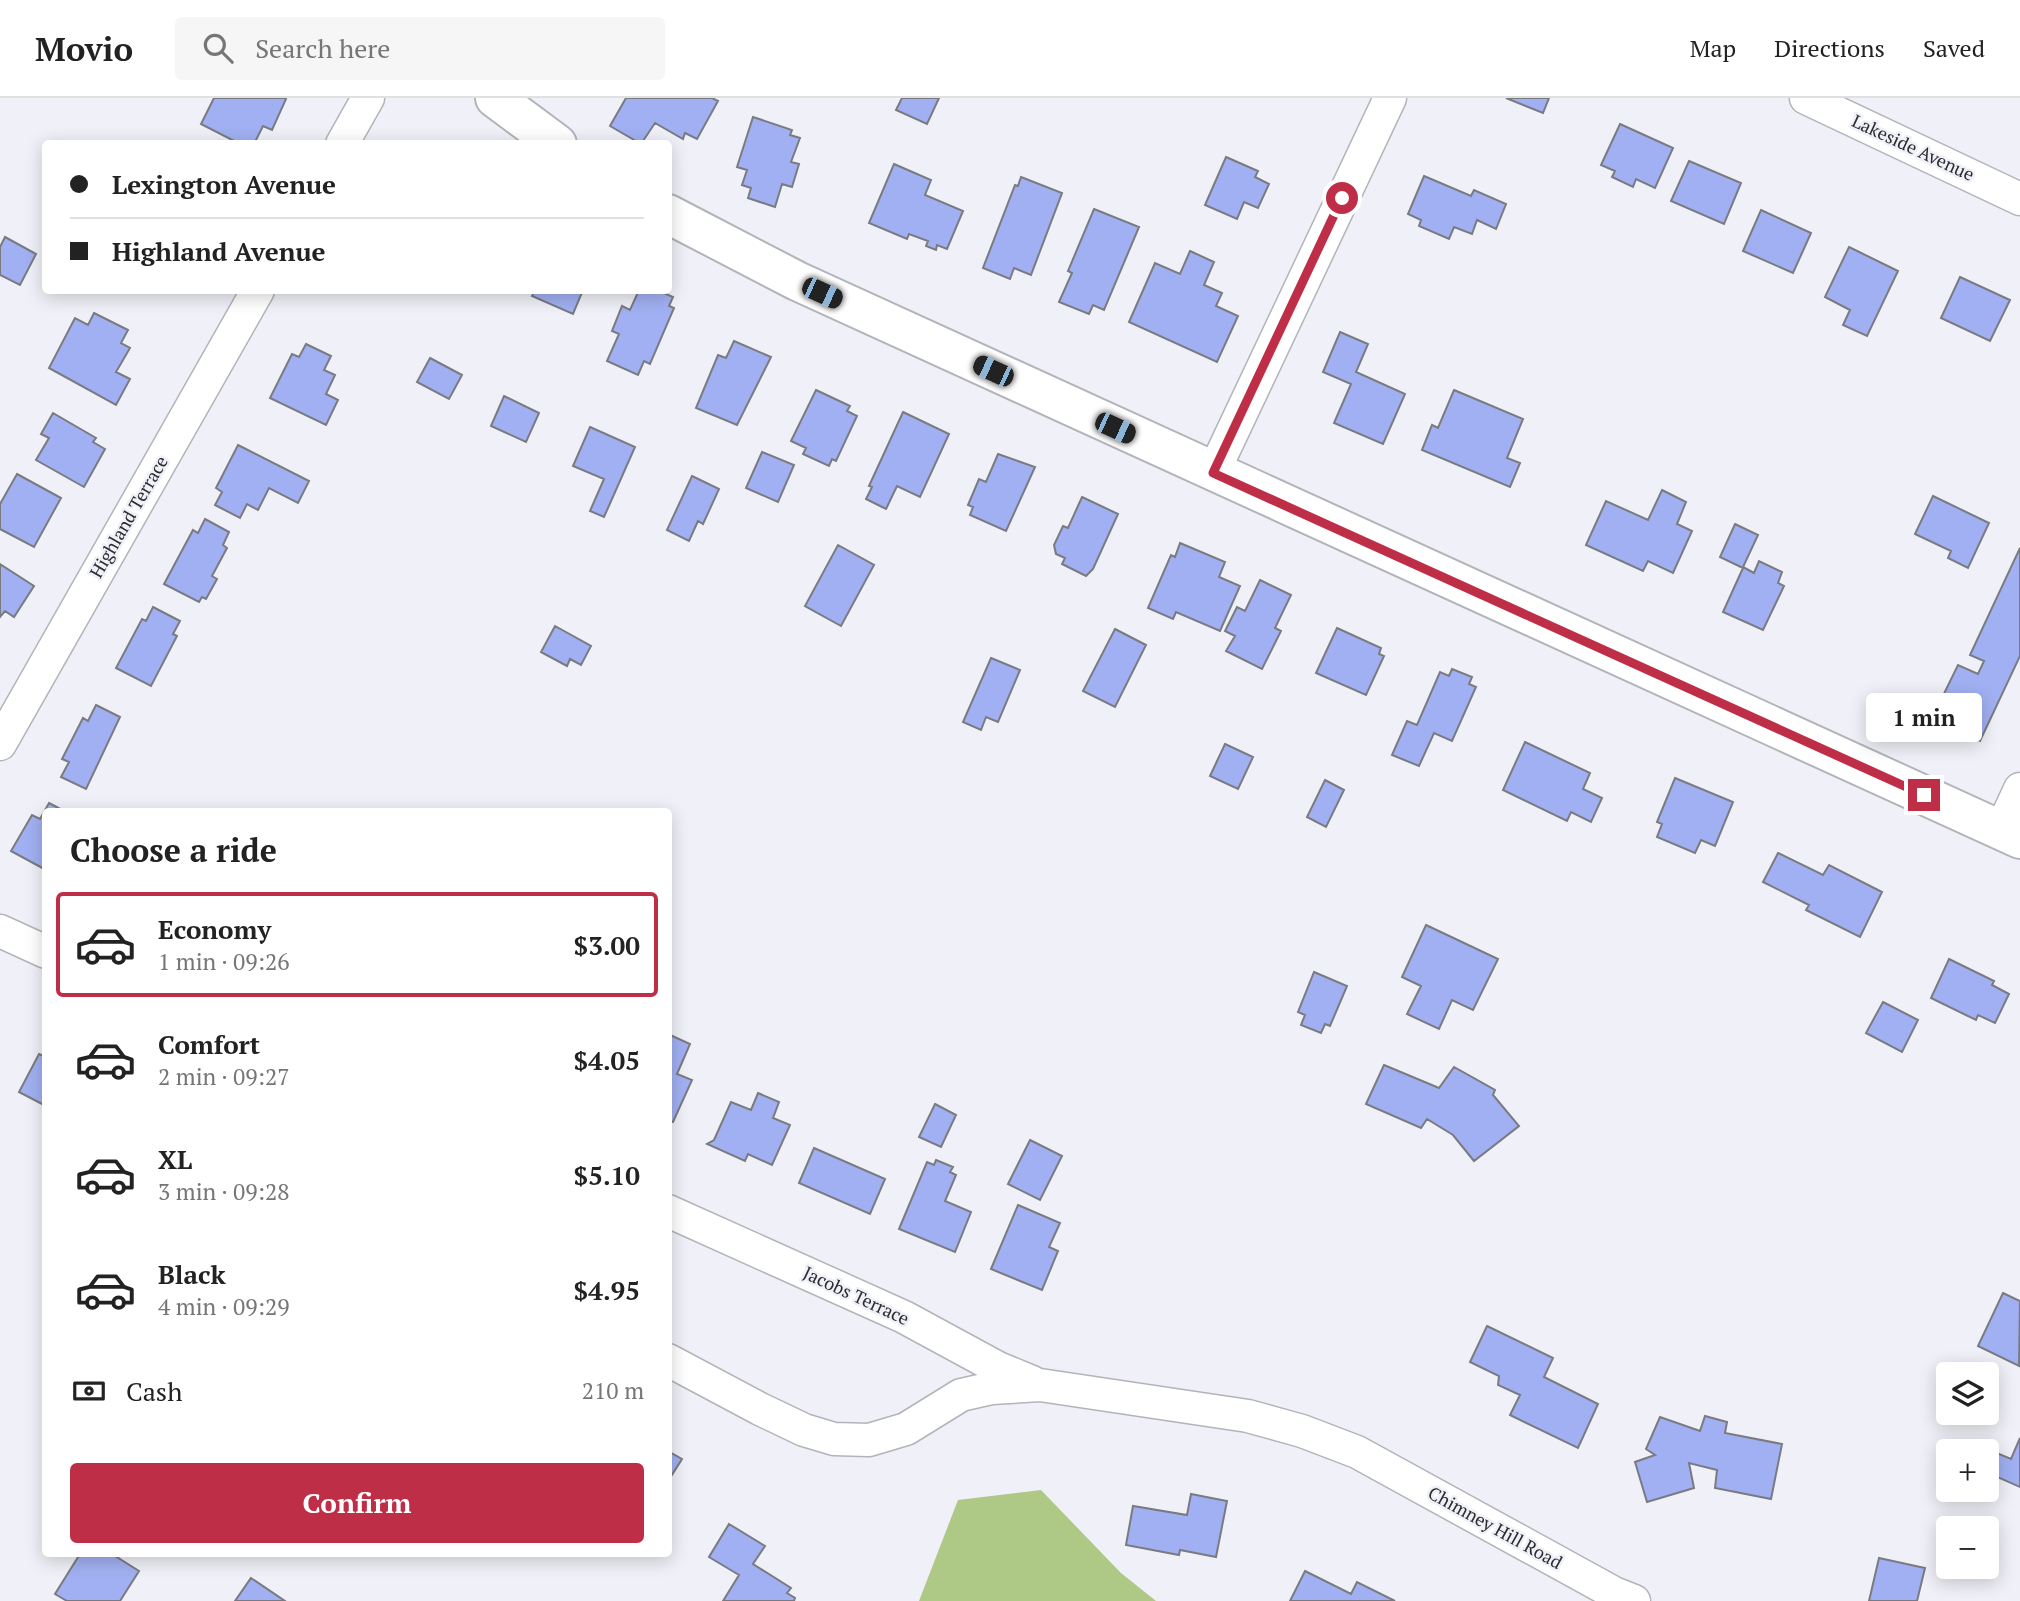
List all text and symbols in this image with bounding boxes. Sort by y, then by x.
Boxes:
search box [175,17,665,80]
text: Movio [35,27,133,70]
icon: search [199,29,237,67]
text: Search here [255,31,390,65]
text: Map [1690,32,1736,64]
text: Directions [1774,32,1885,64]
text: Saved [1923,32,1985,64]
street label: Lakeside Avenue [1848,108,1978,186]
text: Lexington Avenue [112,167,336,201]
route start [1326,182,1358,214]
text: Highland Avenue [112,234,326,268]
car [799,275,846,311]
car [970,353,1017,389]
car [1092,410,1139,446]
street label: Highland Terrace [83,451,173,582]
callout: 1 min [1866,694,1982,742]
text: 1 min [1893,702,1955,733]
route end [1908,779,1940,811]
text: Choose a ride [70,829,277,871]
text: Economy [158,912,271,946]
icon: car [74,913,137,976]
text: $3.00 [574,928,640,962]
text: 1 min · 09:26 [158,946,290,977]
text: Comfort [158,1027,260,1061]
icon: car [74,1028,137,1091]
text: $4.05 [574,1043,640,1077]
text: 2 min · 09:27 [158,1061,290,1092]
text: XL [158,1142,192,1176]
icon: car [74,1143,137,1206]
text: $5.10 [574,1158,640,1192]
text: 3 min · 09:28 [158,1176,290,1207]
text: Black [158,1257,226,1291]
icon: car [74,1258,137,1321]
street label: Jacobs Terrace [800,1260,913,1330]
text: $4.95 [574,1273,640,1307]
text: 4 min · 09:29 [158,1291,290,1322]
map controls [1936,1362,1999,1579]
button: layers [1936,1362,1999,1425]
icon: cash [70,1372,108,1410]
text: Cash [126,1374,182,1408]
text: 210 m [582,1375,644,1406]
button: + [1936,1439,1999,1502]
button: Confirm [70,1463,644,1543]
street label: Chimney Hill Road [1424,1480,1567,1574]
button: − [1936,1516,1999,1579]

